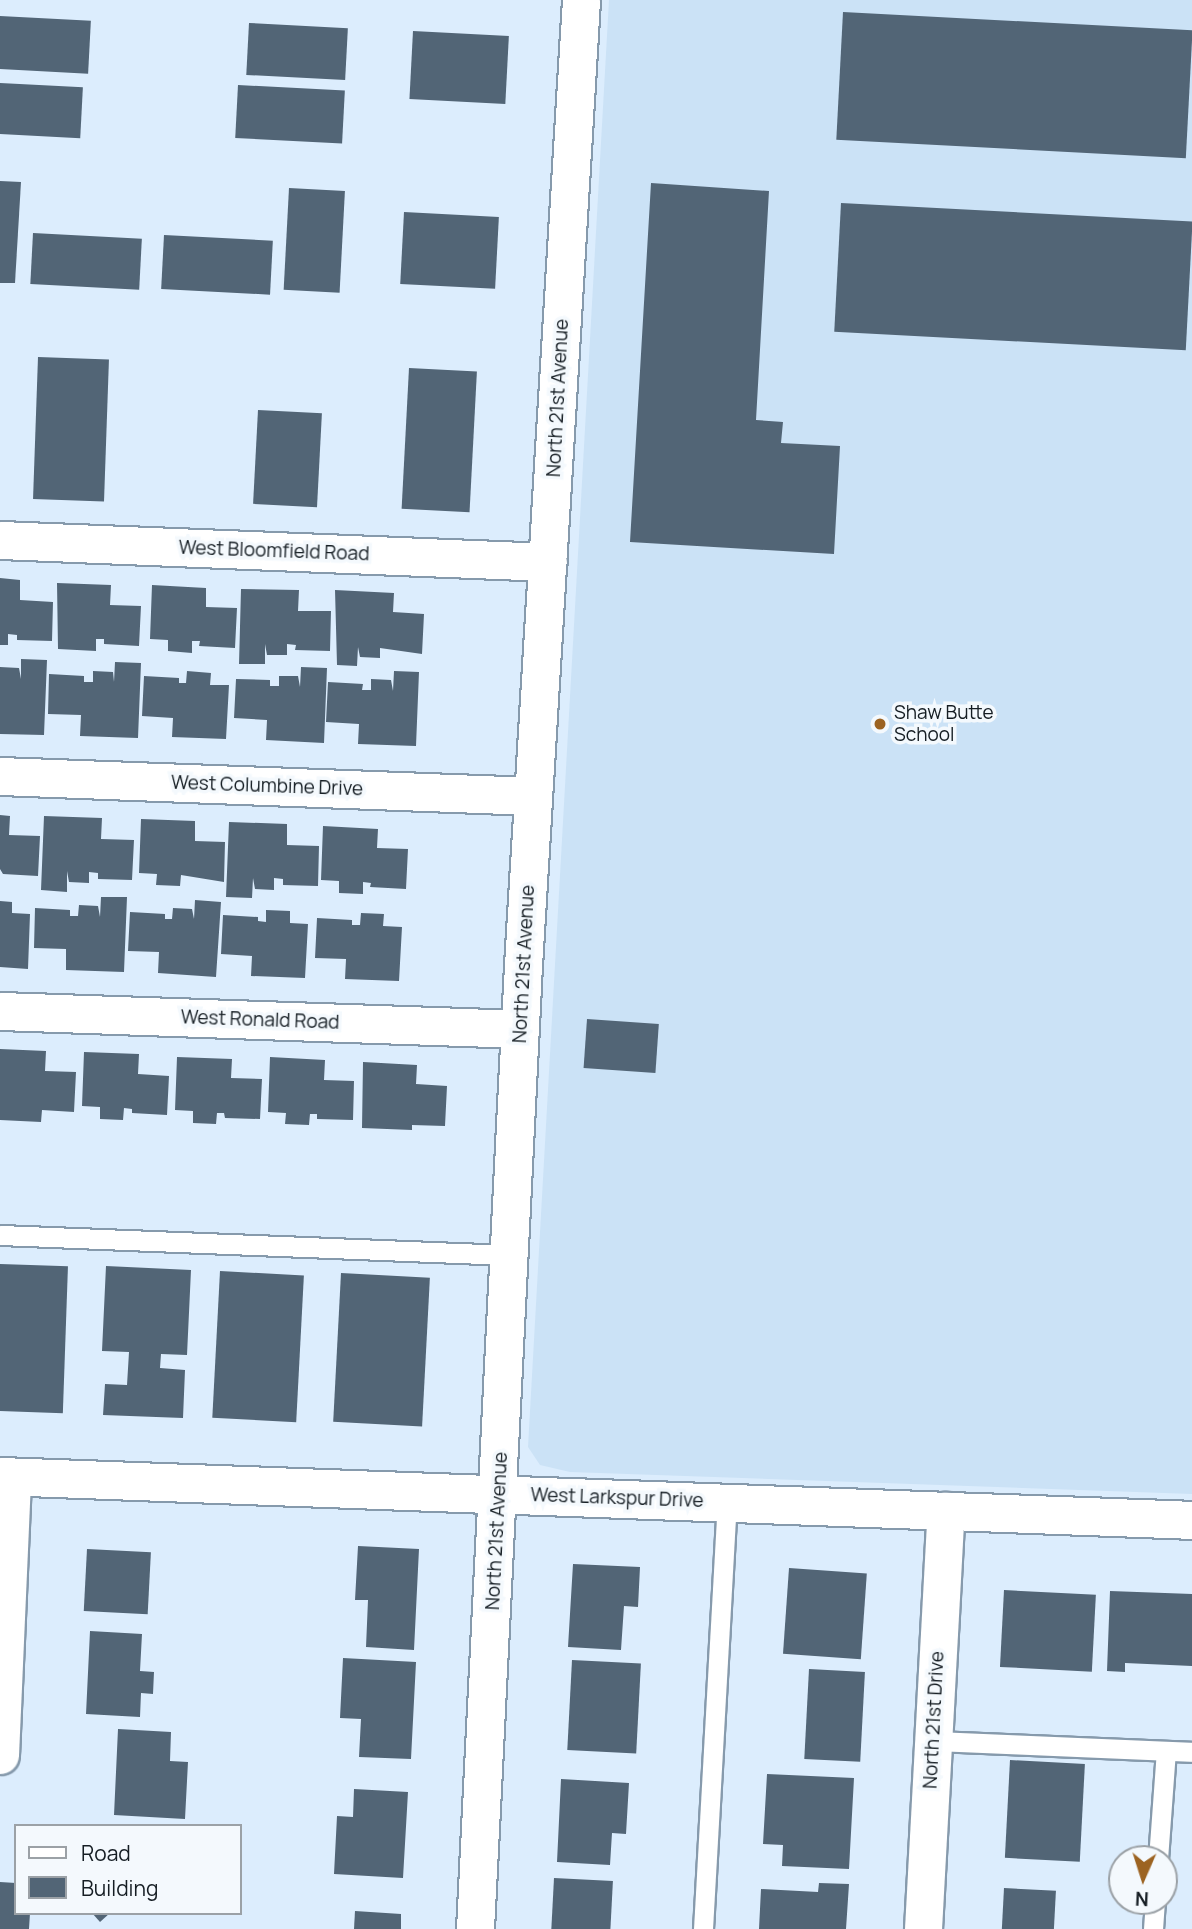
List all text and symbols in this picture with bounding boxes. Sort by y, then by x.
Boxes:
street label: North 21st Avenue [542,318,574,478]
street label: West Bloomfield Road [178,536,370,566]
place label: Shaw Butte School [894,702,994,746]
marker: Shaw Butte School [872,716,888,732]
street label: West Columbine Drive [171,771,363,801]
street label: North 21st Avenue [508,884,540,1044]
street label: West Ronald Road [180,1006,340,1034]
street label: North 21st Avenue [481,1451,513,1611]
street label: West Larkspur Drive [530,1484,704,1512]
street label: North 21st Drive [919,1651,949,1789]
legend [14,1824,242,1915]
text: Road [81,1839,131,1867]
north arrow [1108,1845,1178,1915]
text: Building [81,1874,158,1902]
text: N [1135,1886,1150,1912]

